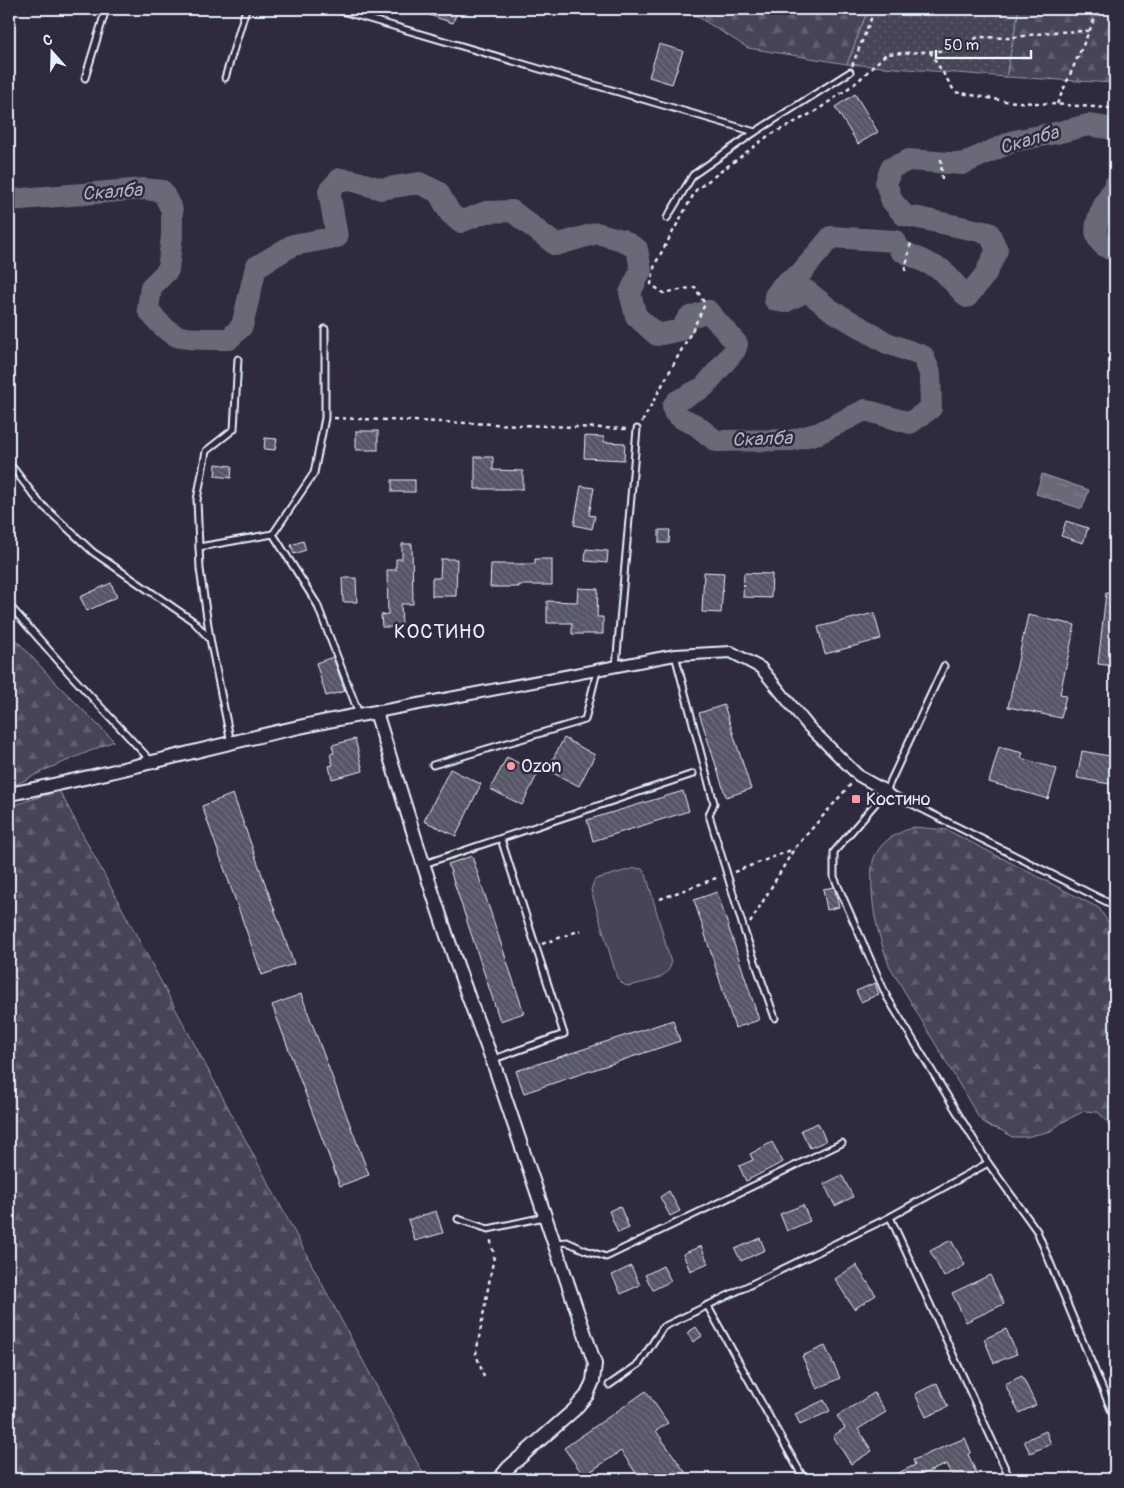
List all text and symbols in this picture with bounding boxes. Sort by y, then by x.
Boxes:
north arrow [28,28,78,78]
scale bar [936,28,1032,60]
text: С [41,31,55,50]
text: 50 m [944,36,979,55]
water label: Скалба [997,120,1062,160]
water label: Скалба [81,178,144,206]
water label: Скалба [732,426,794,452]
district label: КОСТИНО [394,619,486,644]
place label: Ozon [521,755,561,778]
marker: Ozon [505,760,517,772]
place label: Костино [866,788,931,811]
marker: Костино [850,793,862,805]

